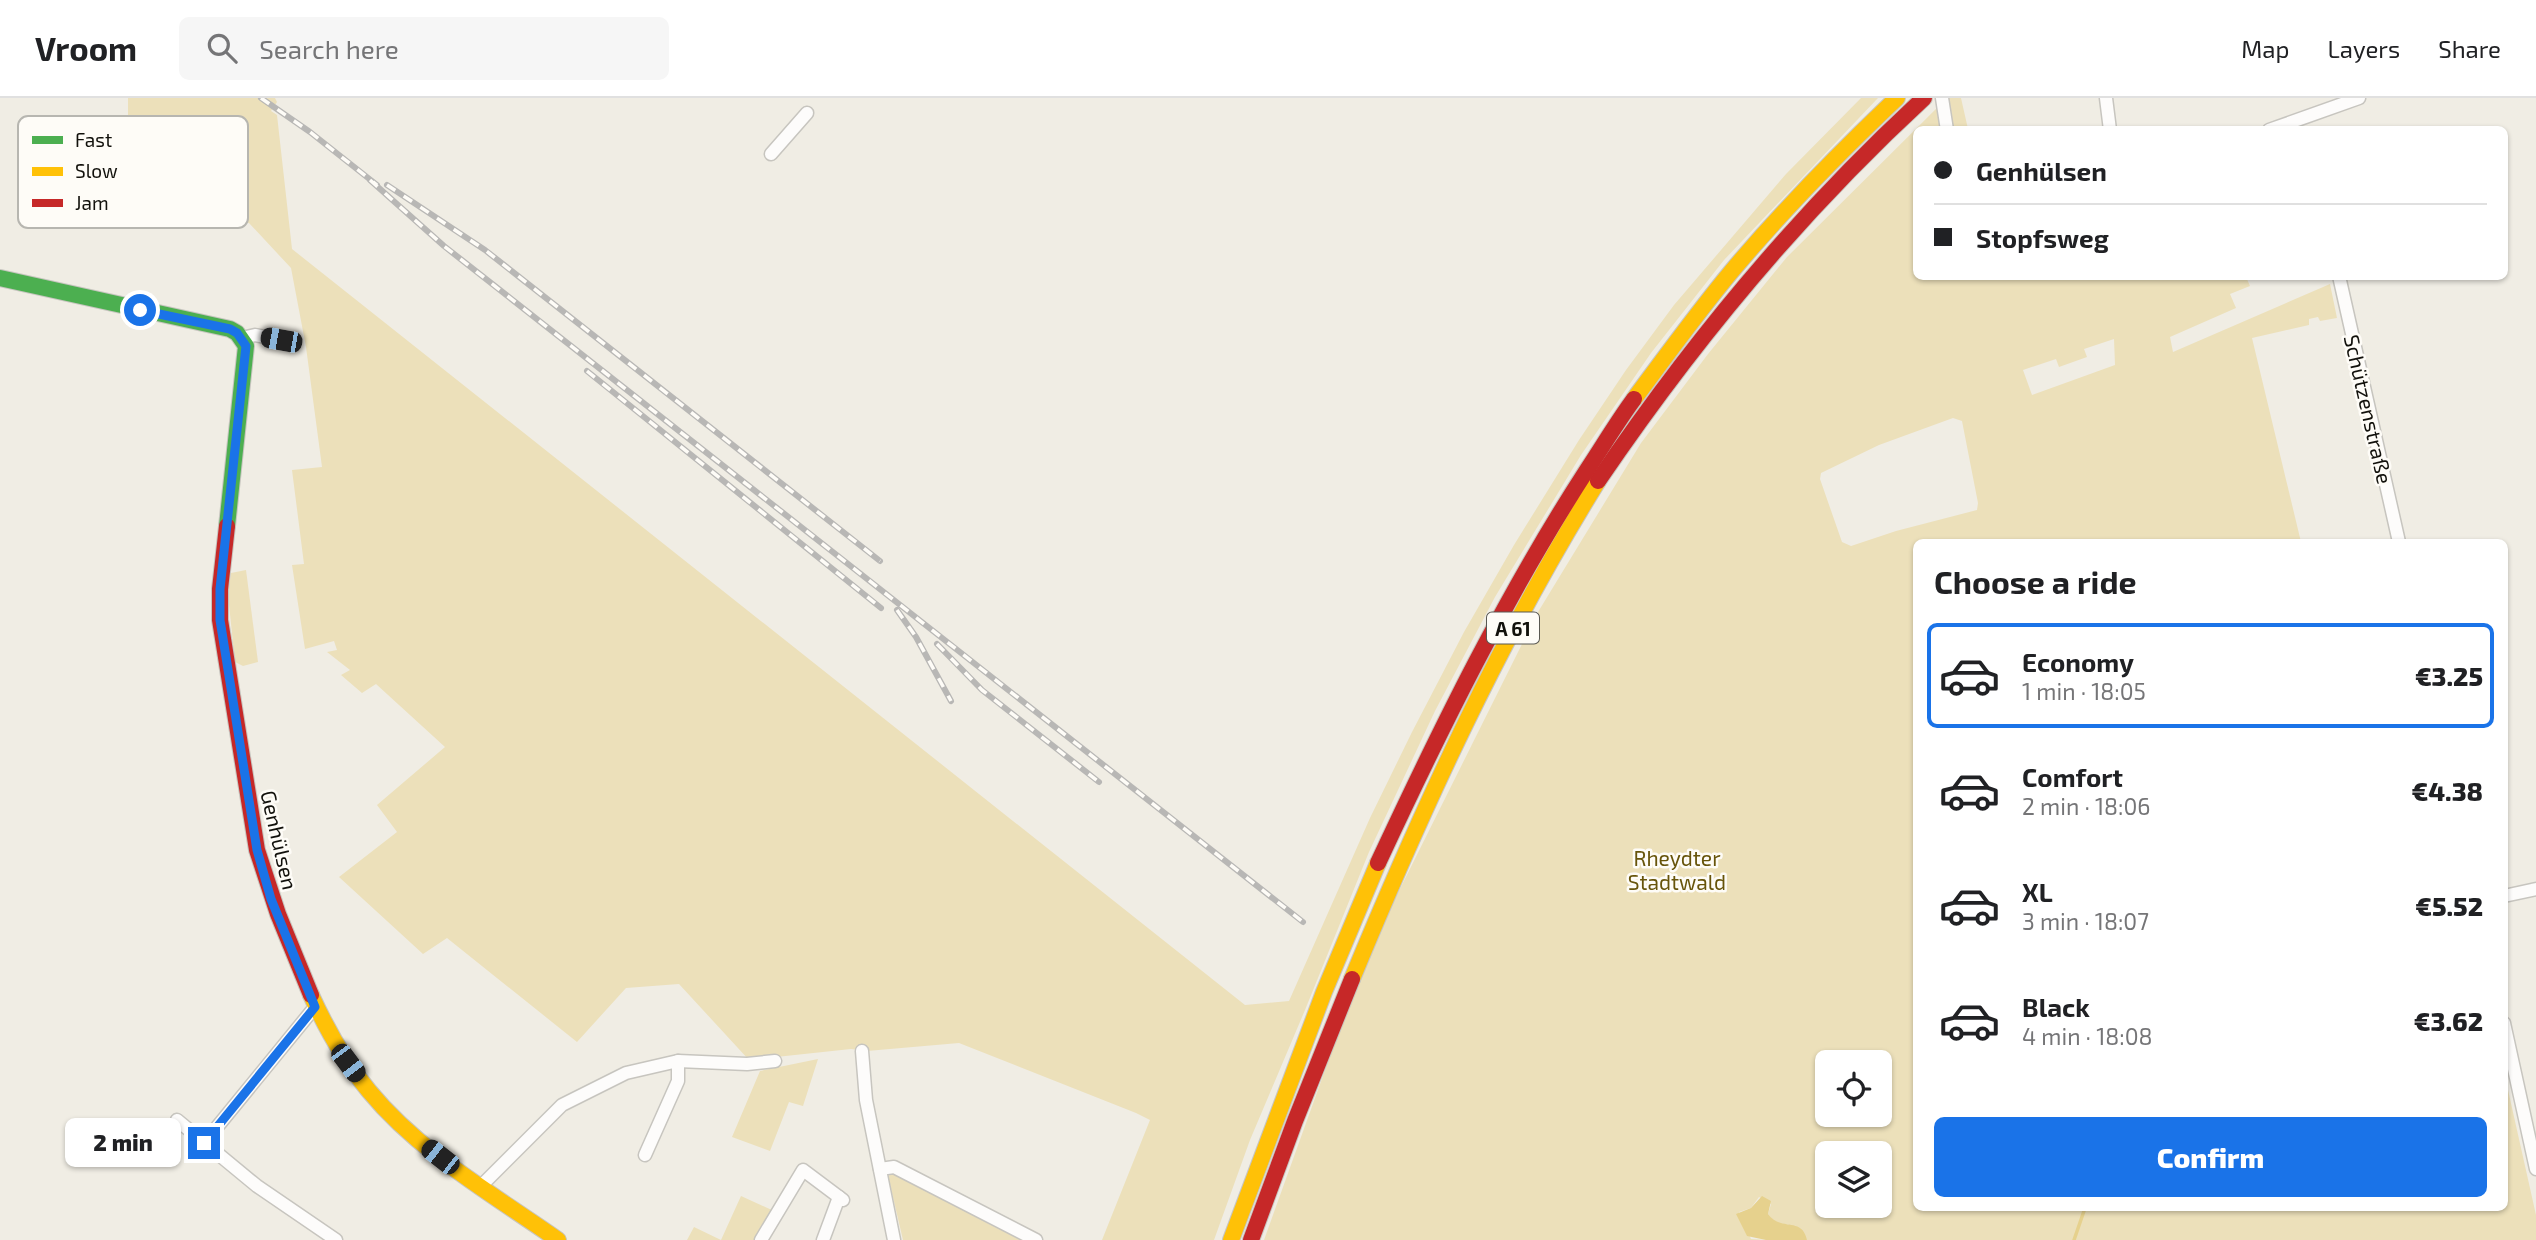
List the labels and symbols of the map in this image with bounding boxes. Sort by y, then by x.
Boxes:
legend [18,116,248,228]
text: Fast [75,128,112,151]
text: Slow [75,159,118,182]
text: Jam [75,191,109,214]
route start [124,294,156,326]
car [259,326,304,354]
street label: Schützenstraße [2340,332,2398,486]
road number: A 61 [1487,612,1539,643]
street label: Genhülsen [256,788,304,892]
park label: Rheydter Stadtwald [1628,845,1726,894]
car [327,1040,370,1086]
callout: 2 min [64,1118,180,1168]
route end [188,1127,220,1159]
car [417,1136,464,1178]

